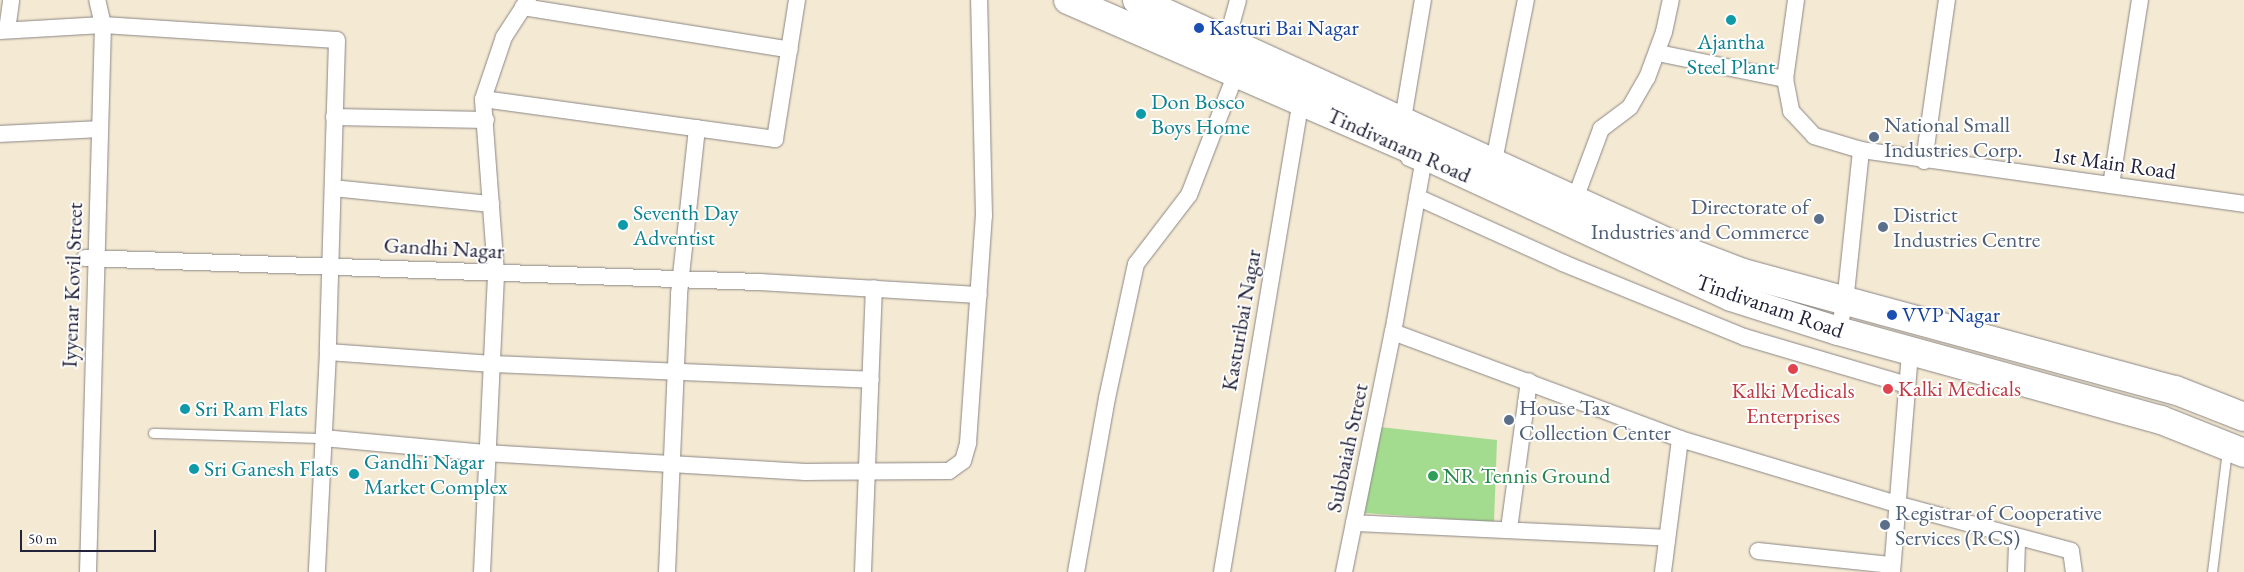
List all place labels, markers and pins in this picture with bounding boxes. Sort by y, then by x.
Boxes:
marker: Ajantha Steel Plant [1725,14,1737,26]
place label: Kasturi Bai Nagar [1209,15,1359,41]
marker: Kasturi Bai Nagar [1193,22,1205,34]
place label: Ajantha Steel Plant [1687,28,1775,80]
place label: Don Bosco Boys Home [1151,88,1250,140]
marker: Don Bosco Boys Home [1135,108,1147,120]
place label: National Small Industries Corp. [1884,111,2022,162]
marker: National Small Industries Corp. [1868,131,1880,143]
place label: Directorate of Industries and Commerce [1591,193,1809,245]
place label: Seventh Day Adventist [633,199,739,250]
place label: District Industries Centre [1893,201,2040,252]
marker: Directorate of Industries and Commerce [1813,213,1825,225]
marker: Seventh Day Adventist [617,219,629,231]
marker: District Industries Centre [1877,221,1889,233]
place label: VVP Nagar [1902,302,2000,328]
marker: VVP Nagar [1886,309,1898,321]
marker: Kalki Medicals Enterprises [1787,363,1799,375]
place label: Kalki Medicals [1898,376,2021,402]
place label: Kalki Medicals Enterprises [1731,377,1855,428]
marker: Kalki Medicals [1882,383,1894,395]
place label: House Tax Collection Center [1519,394,1671,446]
place label: Sri Ram Flats [195,396,308,422]
marker: Sri Ram Flats [179,403,191,415]
marker: House Tax Collection Center [1503,414,1515,426]
place label: Gandhi Nagar Market Complex [364,448,507,500]
place label: Sri Ganesh Flats [204,456,339,482]
marker: Sri Ganesh Flats [188,463,200,475]
place label: NR Tennis Ground [1443,463,1610,489]
marker: Gandhi Nagar Market Complex [348,468,360,480]
marker: NR Tennis Ground [1427,470,1439,482]
place label: Registrar of Cooperative Services (RCS) [1895,499,2102,550]
marker: Registrar of Cooperative Services (RCS) [1879,519,1891,531]

